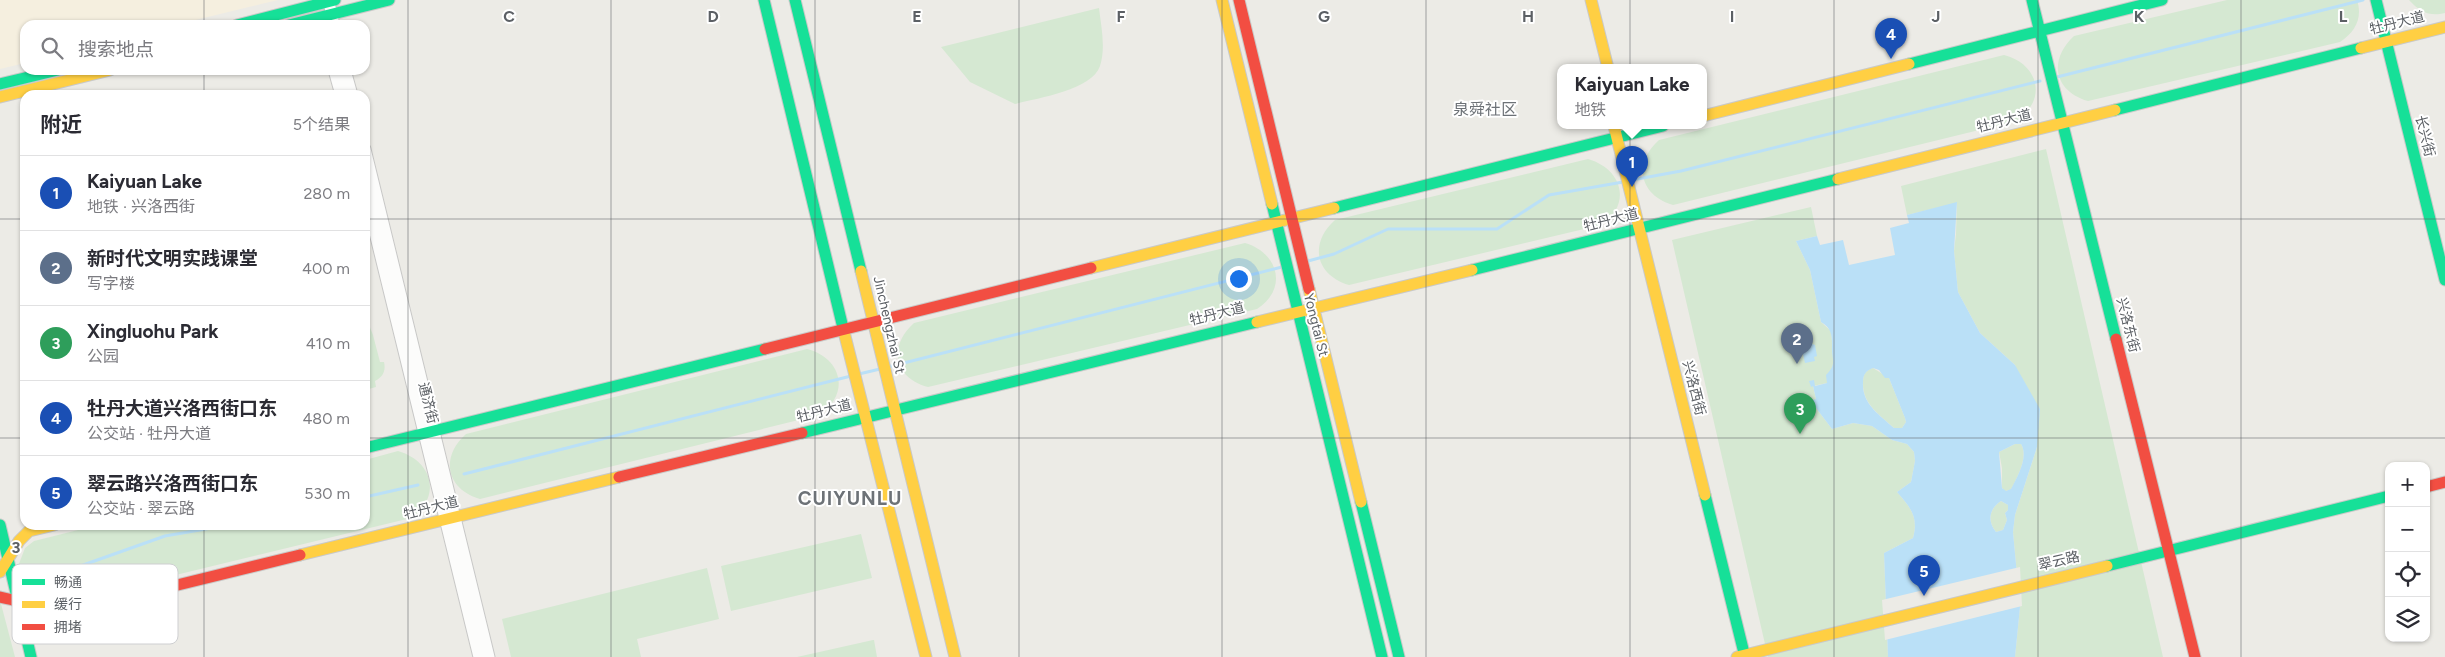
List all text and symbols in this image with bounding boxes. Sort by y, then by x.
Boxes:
text: C [503,7,515,26]
text: D [707,7,719,26]
text: E [912,7,922,26]
text: F [1117,7,1126,26]
text: G [1318,7,1330,26]
text: H [1522,7,1534,26]
text: I [1730,7,1734,26]
text: J [1932,7,1940,26]
text: K [2134,7,2145,26]
text: L [2339,7,2348,26]
street label: 牡丹大道 [2368,8,2426,38]
pin: 4 [1875,18,1907,59]
search box [20,20,370,75]
icon: search [38,34,66,62]
text: 搜索地点 [78,38,154,61]
popup [1557,64,1707,129]
text: Kaiyuan Lake [1575,73,1689,96]
district label: 泉舜社区 [1453,100,1517,119]
text: 地铁 [1575,100,1607,119]
street label: 牡丹大道 [1975,106,2033,136]
text: 附近 [40,112,82,137]
street label: 长兴街 [2412,114,2438,158]
text: 5个结果 [293,115,350,134]
pin: 1 [1616,146,1648,187]
text: Kaiyuan Lake [87,170,202,193]
text: 1 [53,184,59,203]
text: 280 m [303,184,350,203]
text: 地铁 · 兴洛西街 [87,197,195,216]
street label: 牡丹大道 [1582,205,1640,235]
text: 新时代文明实践课堂 [87,247,258,270]
text: 2 [51,259,61,278]
text: 400 m [302,259,350,278]
your location [1226,266,1252,292]
text: 写字楼 [87,274,135,293]
street label: Jinchengzhai St [869,274,909,376]
street label: Yongtai St [1300,292,1332,358]
street label: 兴洛东街 [2113,296,2143,354]
street label: 牡丹大道 [1188,299,1246,329]
text: Xingluohu Park [87,320,219,343]
pin: 2 [1781,323,1813,364]
text: 3 [52,334,60,353]
text: 410 m [306,334,350,353]
text: 公园 [87,347,119,366]
street label: 兴洛西街 [1679,359,1709,417]
street label: 通济街 [415,381,441,425]
pin: 3 [1784,393,1816,434]
street label: 牡丹大道 [795,396,853,426]
text: 牡丹大道兴洛西街口东 [87,397,277,420]
text: 4 [51,409,61,428]
text: 480 m [302,409,350,428]
text: 公交站 · 牡丹大道 [87,424,211,443]
map controls [2385,462,2430,642]
button: + [2385,462,2430,507]
text: 翠云路兴洛西街口东 [87,472,258,495]
text: 5 [51,484,61,503]
text: 530 m [304,484,350,503]
district label: CUIYUNLU [798,487,902,510]
street label: 牡丹大道 [402,493,460,523]
text: 公交站 · 翠云路 [87,499,195,518]
button: − [2385,507,2430,552]
text: 3 [12,538,21,557]
street label: 翠云路 [2037,548,2081,574]
button: locate [2385,552,2430,597]
pin: 5 [1908,555,1940,596]
legend [12,564,178,644]
text: 畅通 [54,574,82,591]
text: 缓行 [54,596,82,613]
button: layers [2385,597,2430,642]
text: 拥堵 [54,619,82,636]

